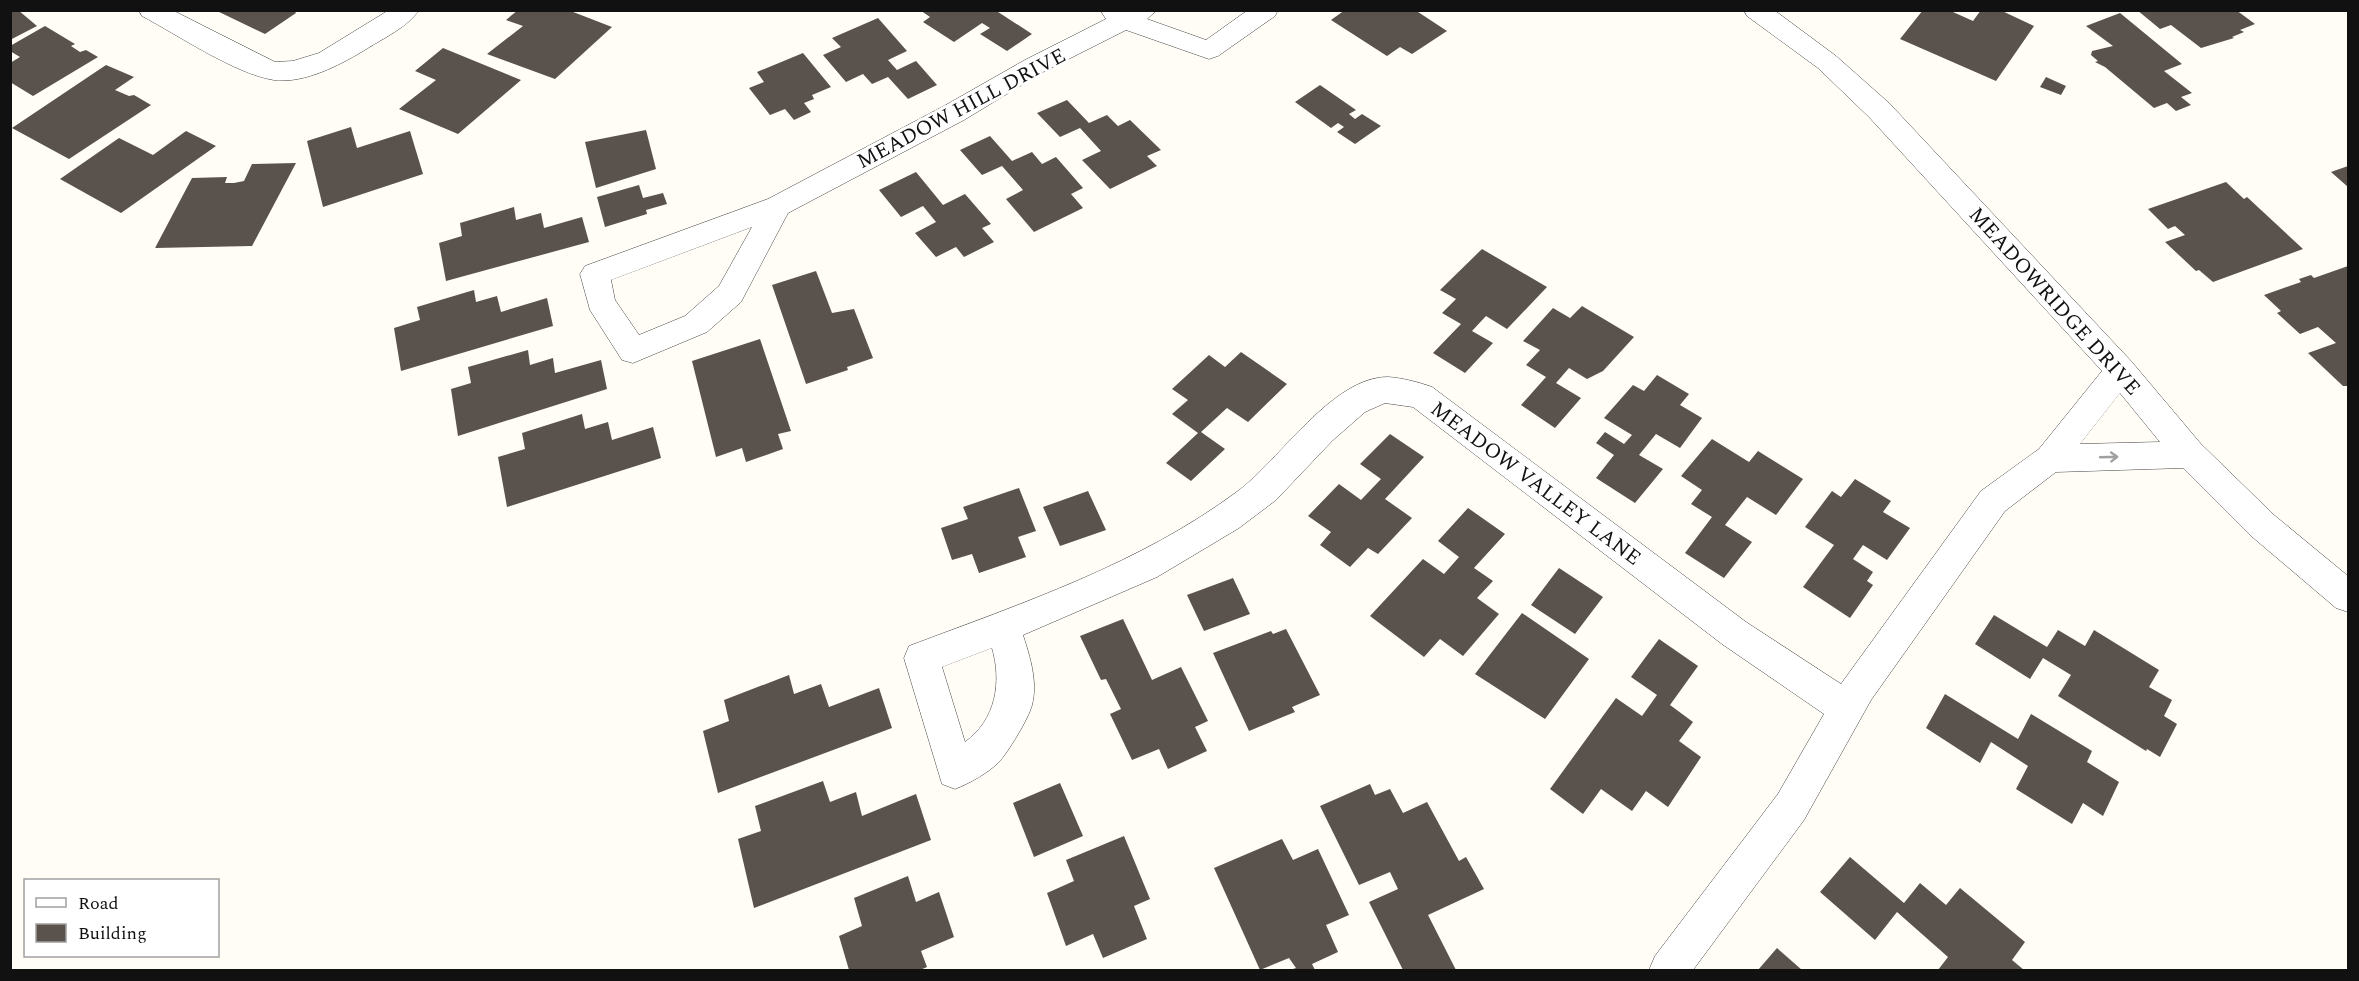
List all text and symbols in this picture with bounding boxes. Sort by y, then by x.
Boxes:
street label: MEADOW HILL DRIVE [851,40,1072,178]
street label: MEADOWRIDGE DRIVE [1961,200,2148,403]
street label: MEADOW VALLEY LANE [1423,394,1648,574]
one-way arrow [2098,452,2118,463]
legend [24,879,219,957]
text: Road [78,890,119,917]
text: Building [78,920,147,947]

